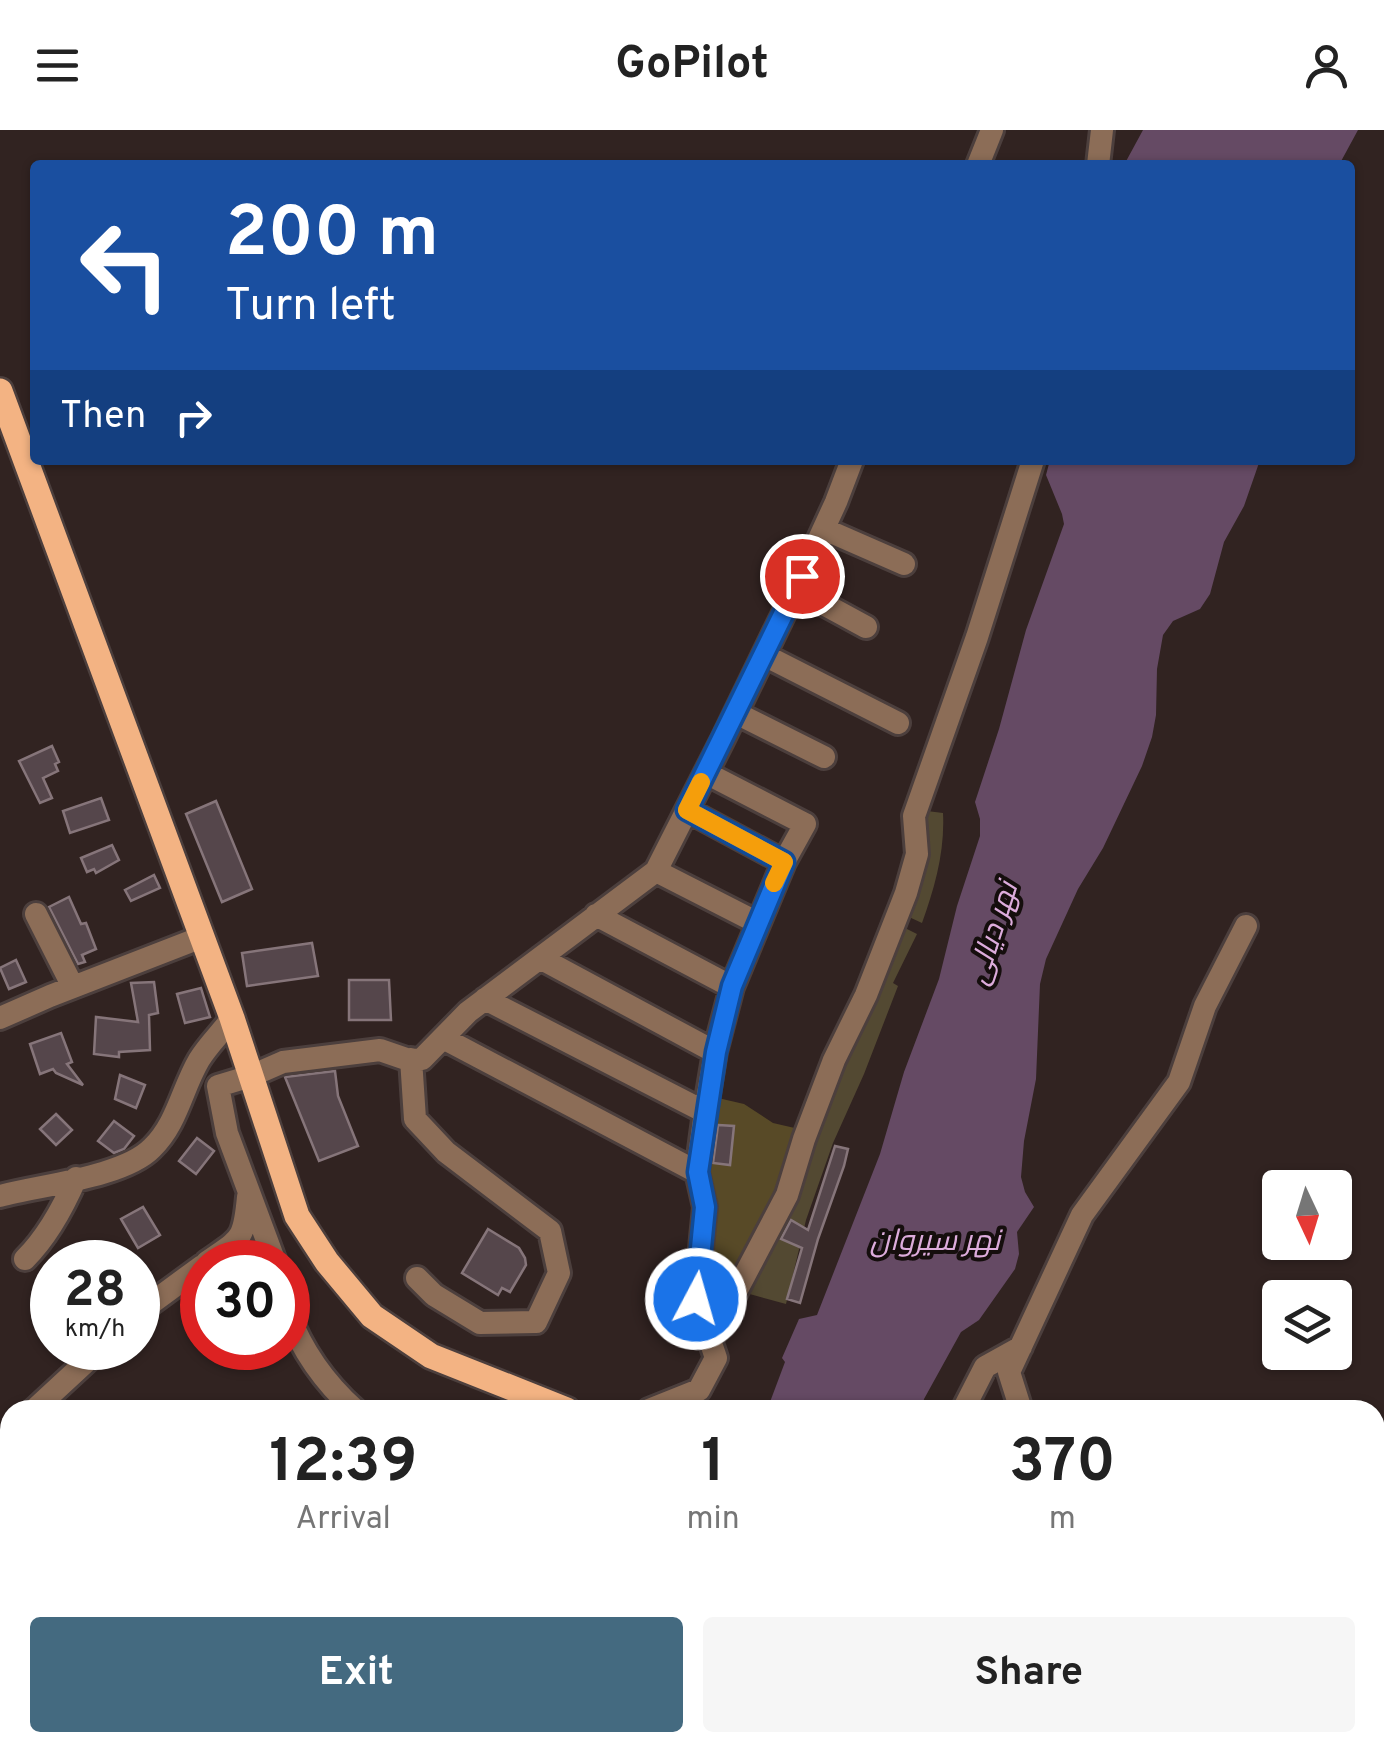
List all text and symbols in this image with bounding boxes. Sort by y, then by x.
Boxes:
text: GoPilot [615,37,769,94]
icon: menu [30,38,85,93]
icon: person [1299,38,1354,93]
text: 200 m [225,192,439,281]
icon: left [60,200,190,330]
text: Turn left [225,279,396,336]
icon: right [166,390,221,445]
text: Then [60,393,146,442]
pin [760,534,845,619]
icon: arrive [775,549,830,604]
water label: نهر ديالى [960,875,1029,990]
north arrow [1262,1170,1352,1260]
map controls [1262,1170,1352,1370]
water label: نهر سیروان [870,1224,1003,1261]
speed limit sign: 30 [180,1240,310,1370]
position arrow [644,1247,748,1351]
text: 28 [64,1261,126,1324]
button: layers [1262,1280,1352,1370]
text: km/h [65,1314,125,1346]
text: 12:39 [269,1427,417,1503]
text: 1 [701,1427,725,1503]
text: 370 [1009,1427,1116,1503]
text: Arrival [296,1500,391,1540]
text: min [687,1500,740,1540]
text: m [1049,1500,1076,1540]
button: Exit [30,1617,683,1732]
button: Share [703,1617,1355,1732]

